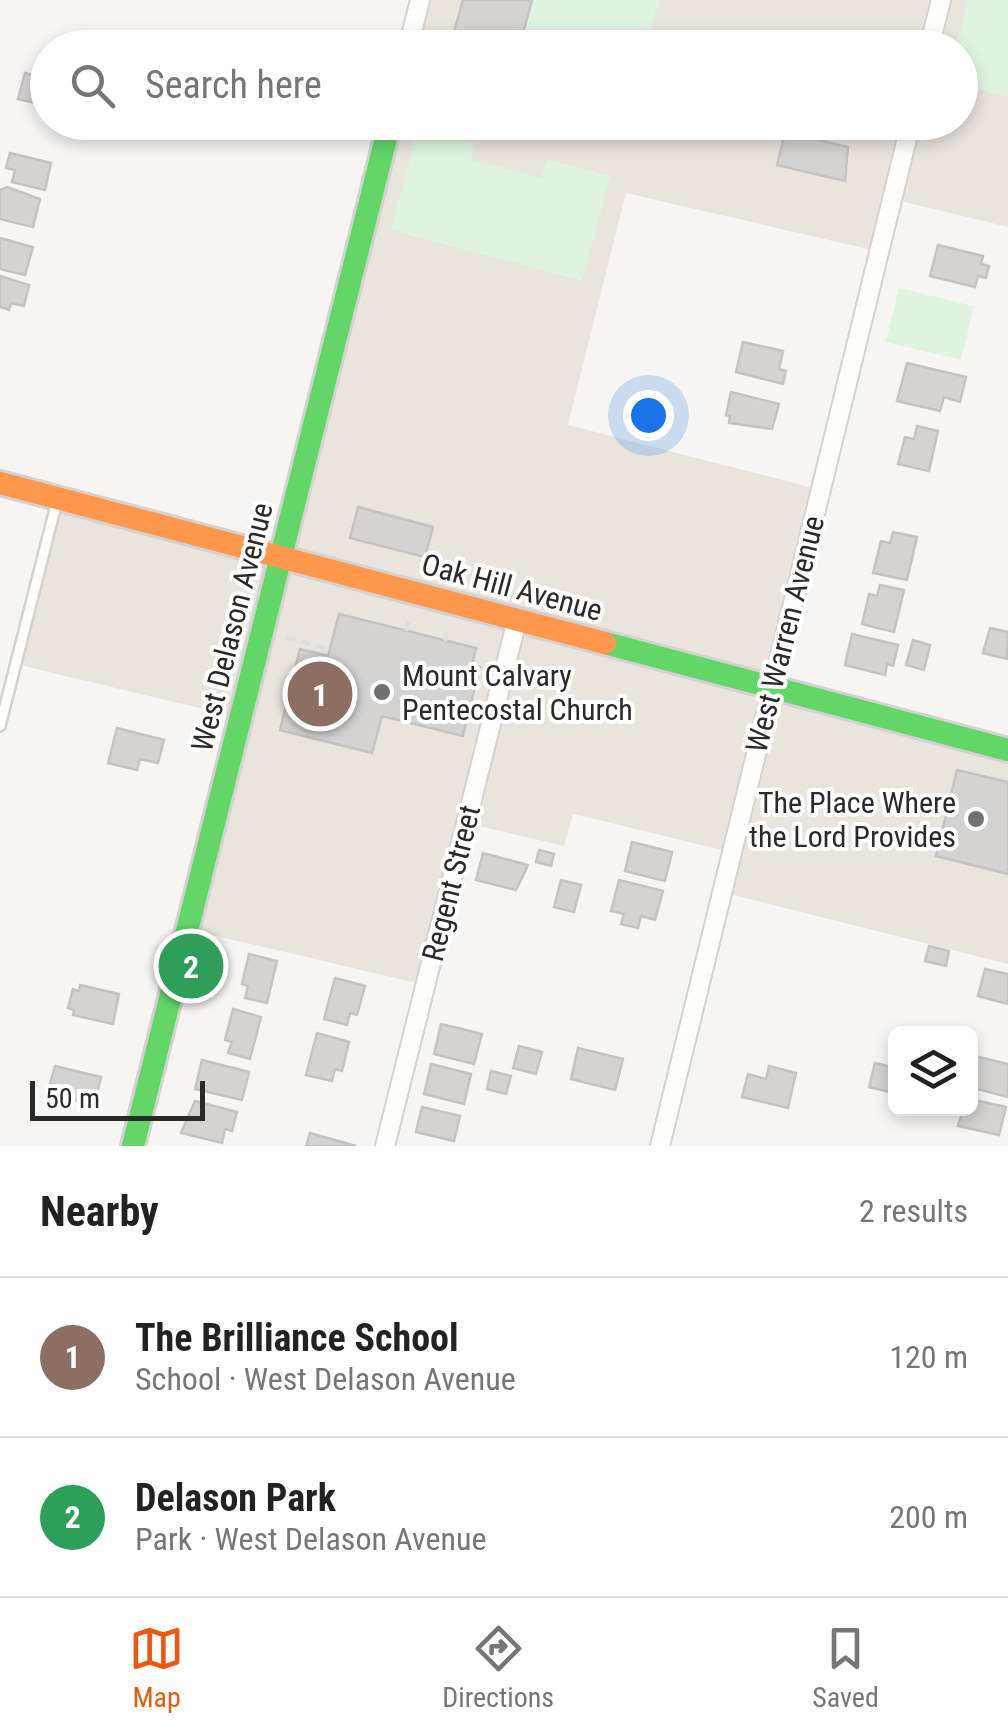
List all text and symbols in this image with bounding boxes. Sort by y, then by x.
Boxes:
search box [30,30,978,140]
icon: search [65,58,120,113]
text: Search here [145,63,322,107]
your location [623,390,674,441]
street label: West Delason Avenue [184,499,280,755]
street label: West Warren Avenue [739,512,831,756]
street label: Oak Hill Avenue [418,546,606,628]
pin: 1 [288,656,352,732]
place label: Mount Calvary Pentecostal Church [402,658,633,727]
marker: Mount Calvary Pentecostal Church [371,681,393,703]
place label: The Place Where the Lord Provides [749,785,956,854]
street label: Regent Street [415,801,487,965]
marker: The Place Where the Lord Provides [965,808,987,830]
pin: 2 [158,928,224,1004]
map controls [888,1026,978,1116]
button: layers [888,1026,978,1116]
scale bar [30,1076,205,1120]
text: 50 m [45,1082,100,1115]
text: Nearby [40,1187,159,1236]
text: 2 results [859,1192,968,1230]
text: The Brilliance School [135,1316,459,1360]
text: 1 [64,1338,81,1376]
text: 120 m [889,1338,968,1376]
text: School · West Delason Avenue [135,1360,516,1398]
text: Delason Park [135,1476,336,1520]
text: 2 [64,1498,81,1536]
text: 200 m [889,1498,968,1536]
text: Park · West Delason Avenue [135,1520,486,1558]
tab: Map [129,1621,184,1714]
tab: Directions [442,1621,554,1714]
tab: Saved [812,1621,879,1714]

